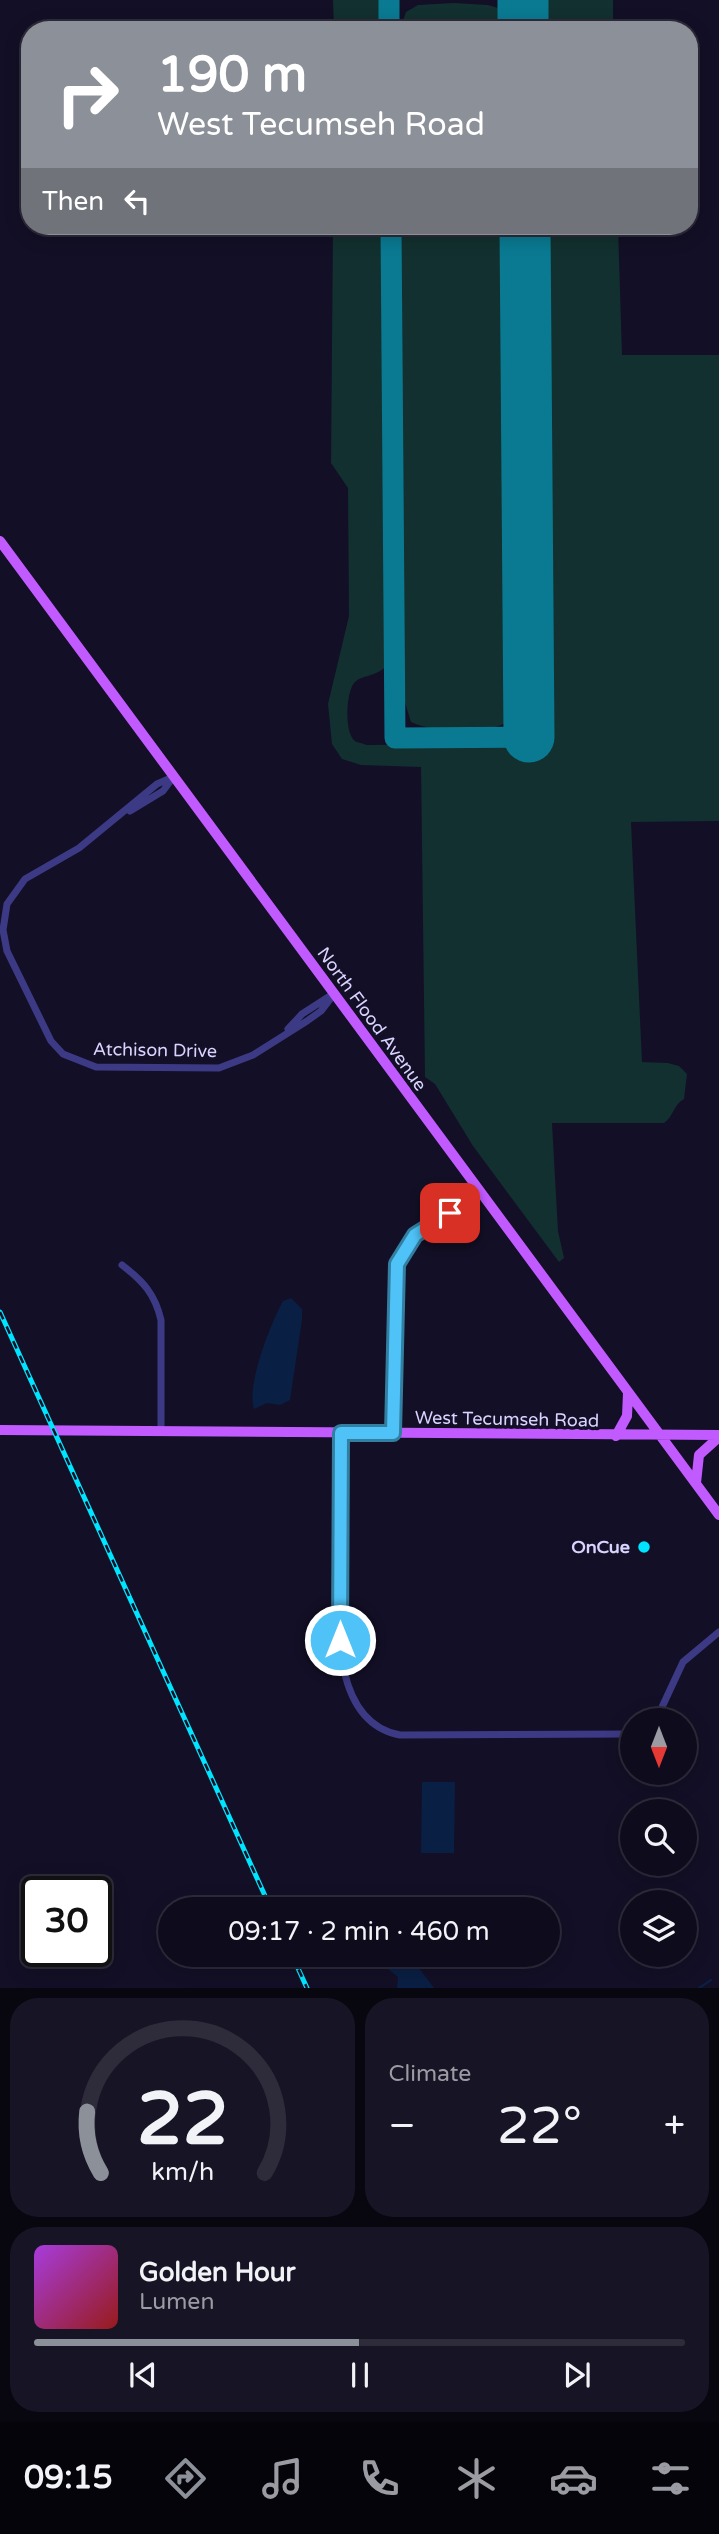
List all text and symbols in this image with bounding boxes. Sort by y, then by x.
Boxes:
text: 190 m [157,46,307,105]
icon: right [42,49,133,140]
text: West Tecumseh Road [157,106,485,144]
icon: left [118,182,156,220]
text: Then [42,186,104,217]
street label: North Flood Avenue [312,943,432,1095]
street label: Atchison Drive [93,1038,217,1062]
pin [420,1183,480,1243]
icon: arrive [431,1194,469,1232]
street label: West Tecumseh Road [415,1406,599,1432]
place label: OnCue [571,1536,630,1558]
marker: OnCue [636,1539,652,1555]
position arrow [303,1603,377,1677]
north arrow [620,1708,696,1785]
map controls [620,1708,697,1967]
button: search [620,1799,697,1876]
speed limit sign: 30 [21,1876,112,1967]
button: layers [620,1890,697,1967]
text: 09:17 · 2 min · 460 m [228,1916,490,1947]
text: Climate [389,2060,471,2088]
text: 22 [137,2077,228,2165]
text: 22° [497,2095,582,2158]
text: − [389,2103,416,2149]
text: + [664,2103,685,2149]
text: km/h [151,2157,214,2187]
text: Golden Hour [139,2257,296,2288]
text: Lumen [139,2288,214,2316]
icon: previous [124,2356,162,2394]
icon: pause [341,2356,379,2394]
icon: next [558,2356,596,2394]
icon: directions [161,2454,210,2503]
icon: music [258,2454,307,2503]
icon: phone [355,2454,404,2503]
icon: climate [452,2454,501,2503]
icon: car [549,2454,598,2503]
icon: filters [646,2454,695,2503]
text: 09:15 [24,2459,113,2497]

